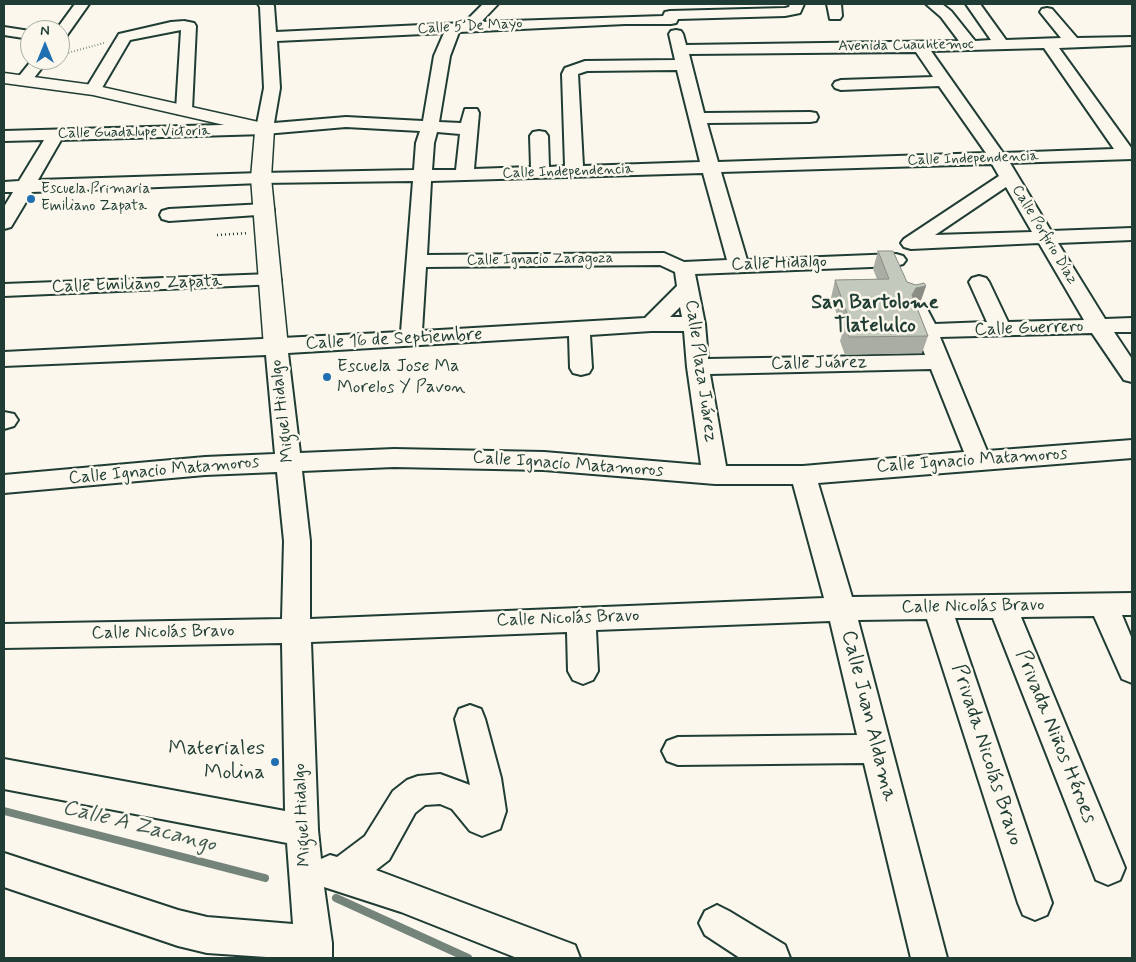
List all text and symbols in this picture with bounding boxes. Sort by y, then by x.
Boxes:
street label: Calle 5 De Mayo [417,15,523,39]
north arrow [20,20,70,70]
text: N [40,22,50,40]
street label: Avenida Cuauhtemoc [838,36,974,56]
street label: Calle Guadalupe Victoria [58,123,210,143]
street label: Calle Independencia [907,148,1039,170]
street label: Calle Independencia [502,161,634,183]
place label: Escuela Primaria Emiliano Zapata [41,181,150,216]
street label: Calle Porfirio Díaz [1007,182,1081,288]
marker: Escuela Primaria Emiliano Zapata [25,193,37,205]
street label: Calle Ignacio Zaragoza [467,250,613,270]
street label: Calle Hidalgo [731,252,827,276]
street label: Calle Emiliano Zapata [51,271,223,299]
district label: San Bartolome Tlatelulco [811,292,939,339]
street label: Calle Plaza Juárez [679,298,721,444]
street label: Calle Guerrero [974,316,1084,342]
street label: Calle 16 de Septiembre [305,325,483,355]
street label: Calle Juárez [771,352,867,376]
place label: Escuela Jose Ma Morelos Y Pavon [337,356,465,398]
street label: Miguel Hidalgo [266,358,300,464]
marker: Escuela Jose Ma Morelos Y Pavon [321,371,333,383]
street label: Calle Ignacio Matamoros [876,444,1068,478]
street label: Calle Ignacio Matamoros [472,448,664,482]
street label: Calle Ignacio Matamoros [68,452,260,490]
street label: Calle Nicolás Bravo [901,595,1045,619]
street label: Calle Nicolás Bravo [496,606,640,632]
street label: Calle Nicolás Bravo [91,621,235,645]
street label: Calle Juan Aldama [835,628,901,804]
street label: Privada Niños Héroes [1009,647,1101,827]
street label: Privada Nicolás Bravo [945,661,1027,849]
place label: Materiales Molina [168,737,265,787]
marker: Materiales Molina [269,756,281,768]
street label: Miguel Hidalgo [290,763,316,867]
water label: Calle A Zacango [59,795,219,859]

